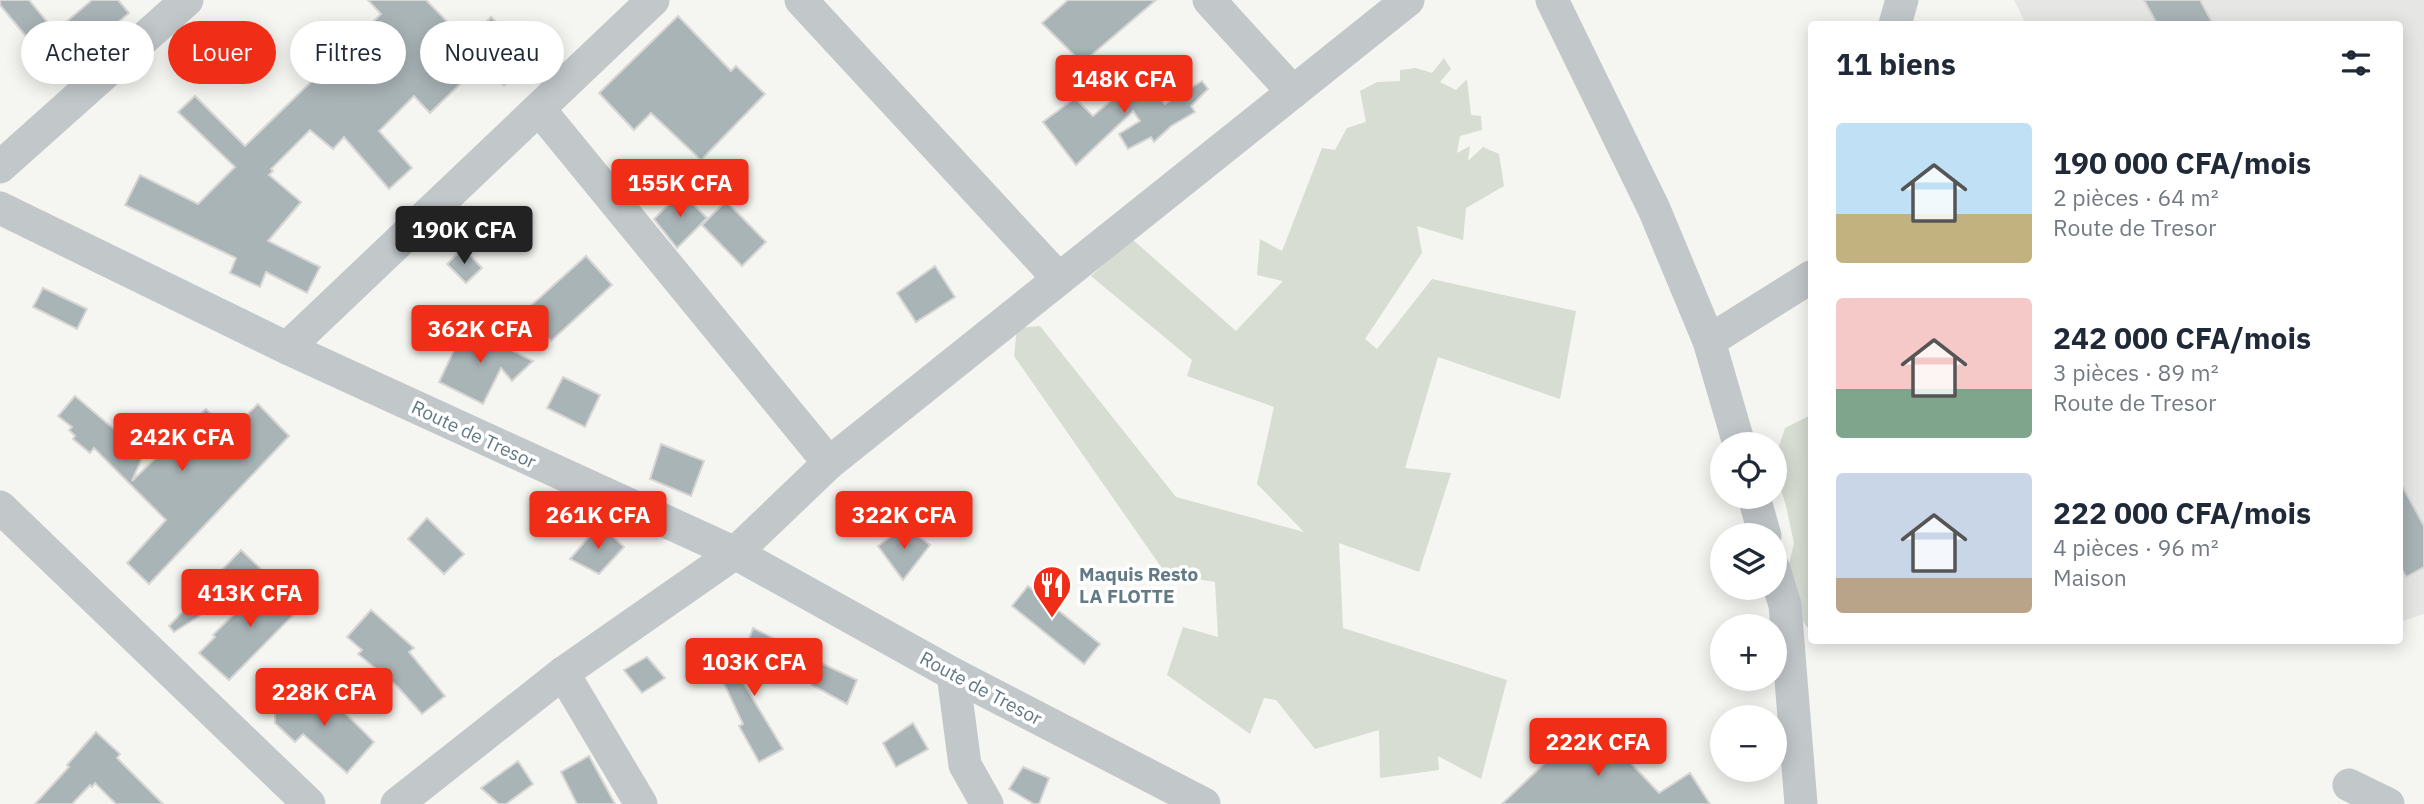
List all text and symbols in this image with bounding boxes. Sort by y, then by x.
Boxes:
chip: Acheter [21,21,154,84]
chip: Louer [168,21,276,84]
chip: Filtres [290,21,406,84]
chip: Nouveau [420,21,564,84]
text: 11 biens [1836,44,1956,83]
icon: filters [2337,44,2375,82]
pin: 148K CFA [1052,55,1196,115]
text: 148K CFA [1071,63,1177,93]
text: 190 000 CFA/mois [2053,143,2311,182]
icon: home [1892,151,1976,235]
pin: 155K CFA [608,160,752,219]
text: 155K CFA [627,167,733,197]
text: 2 pièces · 64 m² [2053,182,2219,212]
pin: 190K CFA [392,206,536,266]
text: Route de Tresor [2053,212,2216,242]
text: 190K CFA [411,214,517,244]
pin: 362K CFA [408,306,552,365]
text: 362K CFA [427,313,533,343]
text: 242 000 CFA/mois [2053,318,2311,357]
icon: home [1892,326,1976,410]
text: 3 pièces · 89 m² [2053,357,2219,387]
text: Route de Tresor [2053,387,2216,417]
street label: Route de Tresor [408,395,540,473]
pin: 242K CFA [110,414,254,473]
text: 242K CFA [129,421,235,451]
map controls [1710,432,1787,782]
button: locate [1710,432,1787,509]
pin: 261K CFA [526,491,670,551]
pin: 322K CFA [832,491,976,551]
text: 222 000 CFA/mois [2053,493,2311,532]
text: 261K CFA [545,499,651,529]
text: 322K CFA [851,499,957,529]
icon: home [1892,501,1976,585]
button: layers [1710,523,1787,600]
text: 4 pièces · 96 m² [2053,532,2219,562]
place label: Maquis Resto LA FLOTTE [1079,562,1199,608]
text: Maison [2053,562,2127,592]
restaurant icon: Maquis Resto LA FLOTTE [1031,564,1073,619]
pin: 413K CFA [178,570,322,629]
text: 413K CFA [197,577,303,607]
button: + [1710,614,1787,691]
pin: 103K CFA [682,638,826,698]
text: 103K CFA [701,646,807,676]
street label: Route de Tresor [916,646,1046,730]
pin: 228K CFA [252,668,396,728]
text: 228K CFA [271,676,377,706]
button: − [1710,705,1787,782]
pin: 222K CFA [1526,718,1670,778]
text: 222K CFA [1545,726,1651,756]

